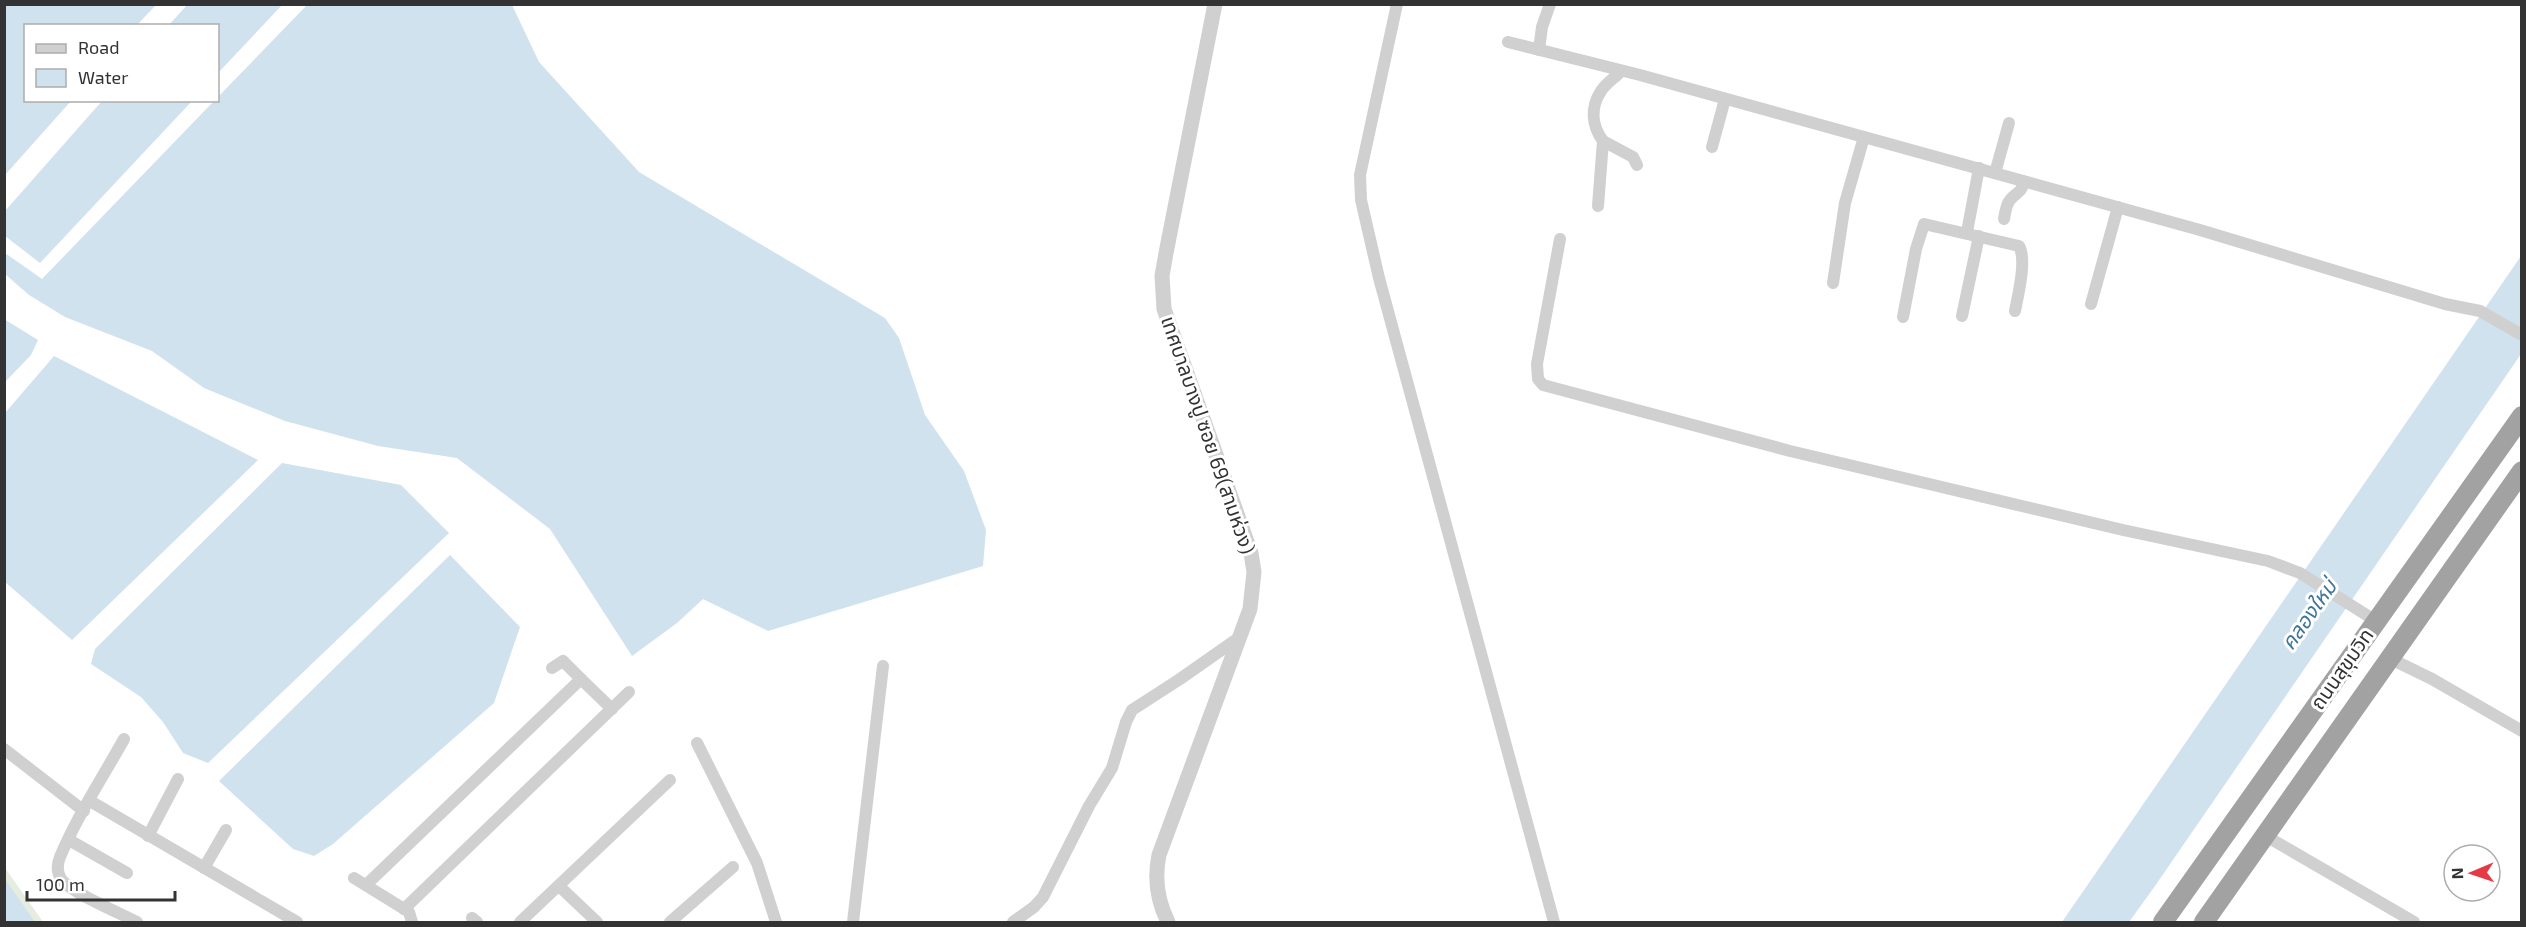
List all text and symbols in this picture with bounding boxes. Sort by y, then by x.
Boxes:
legend [24,24,219,102]
text: Road [78,36,119,58]
text: Water [78,66,128,88]
street label: เทศบาลบางปู ซอย 69(สามห่วง) [1155,313,1261,557]
water label: คลองใหม่ [2275,572,2343,654]
street label: ถนนสุขุมวิท [2305,623,2379,714]
north arrow [2442,843,2502,903]
scale bar [27,864,176,902]
text: N [2447,867,2466,880]
text: 100 m [36,873,85,895]

